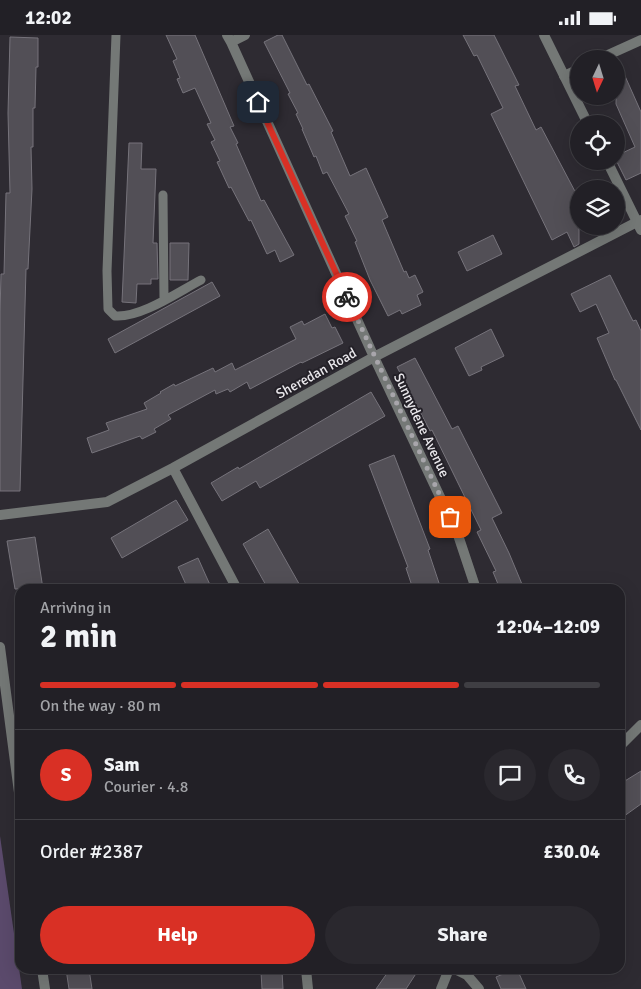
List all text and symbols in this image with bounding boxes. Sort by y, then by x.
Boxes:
text: 12:02 [25,6,72,30]
north arrow [570,50,625,105]
map controls [570,50,625,235]
pin [237,81,279,123]
icon: home [244,88,272,116]
button: locate [570,115,625,170]
button: layers [570,180,625,235]
courier [322,272,372,322]
icon: bike [333,283,361,311]
street label: Sheredan Road [273,344,360,403]
street label: Sunnydene Avenue [390,370,453,480]
pin [429,496,471,538]
icon: bag [436,503,464,531]
text: Arriving in [40,598,111,618]
text: 12:04–12:09 [496,615,600,639]
text: 2 min [40,617,117,656]
text: On the way · 80 m [40,696,161,716]
button: chat [484,749,536,801]
button: phone [548,749,600,801]
text: Sam [104,753,140,777]
text: S [61,763,71,787]
text: Courier · 4.8 [104,777,188,797]
text: Order #2387 [40,840,143,864]
text: £30.04 [543,840,600,864]
button: Help [40,906,315,964]
button: Share [325,906,600,964]

